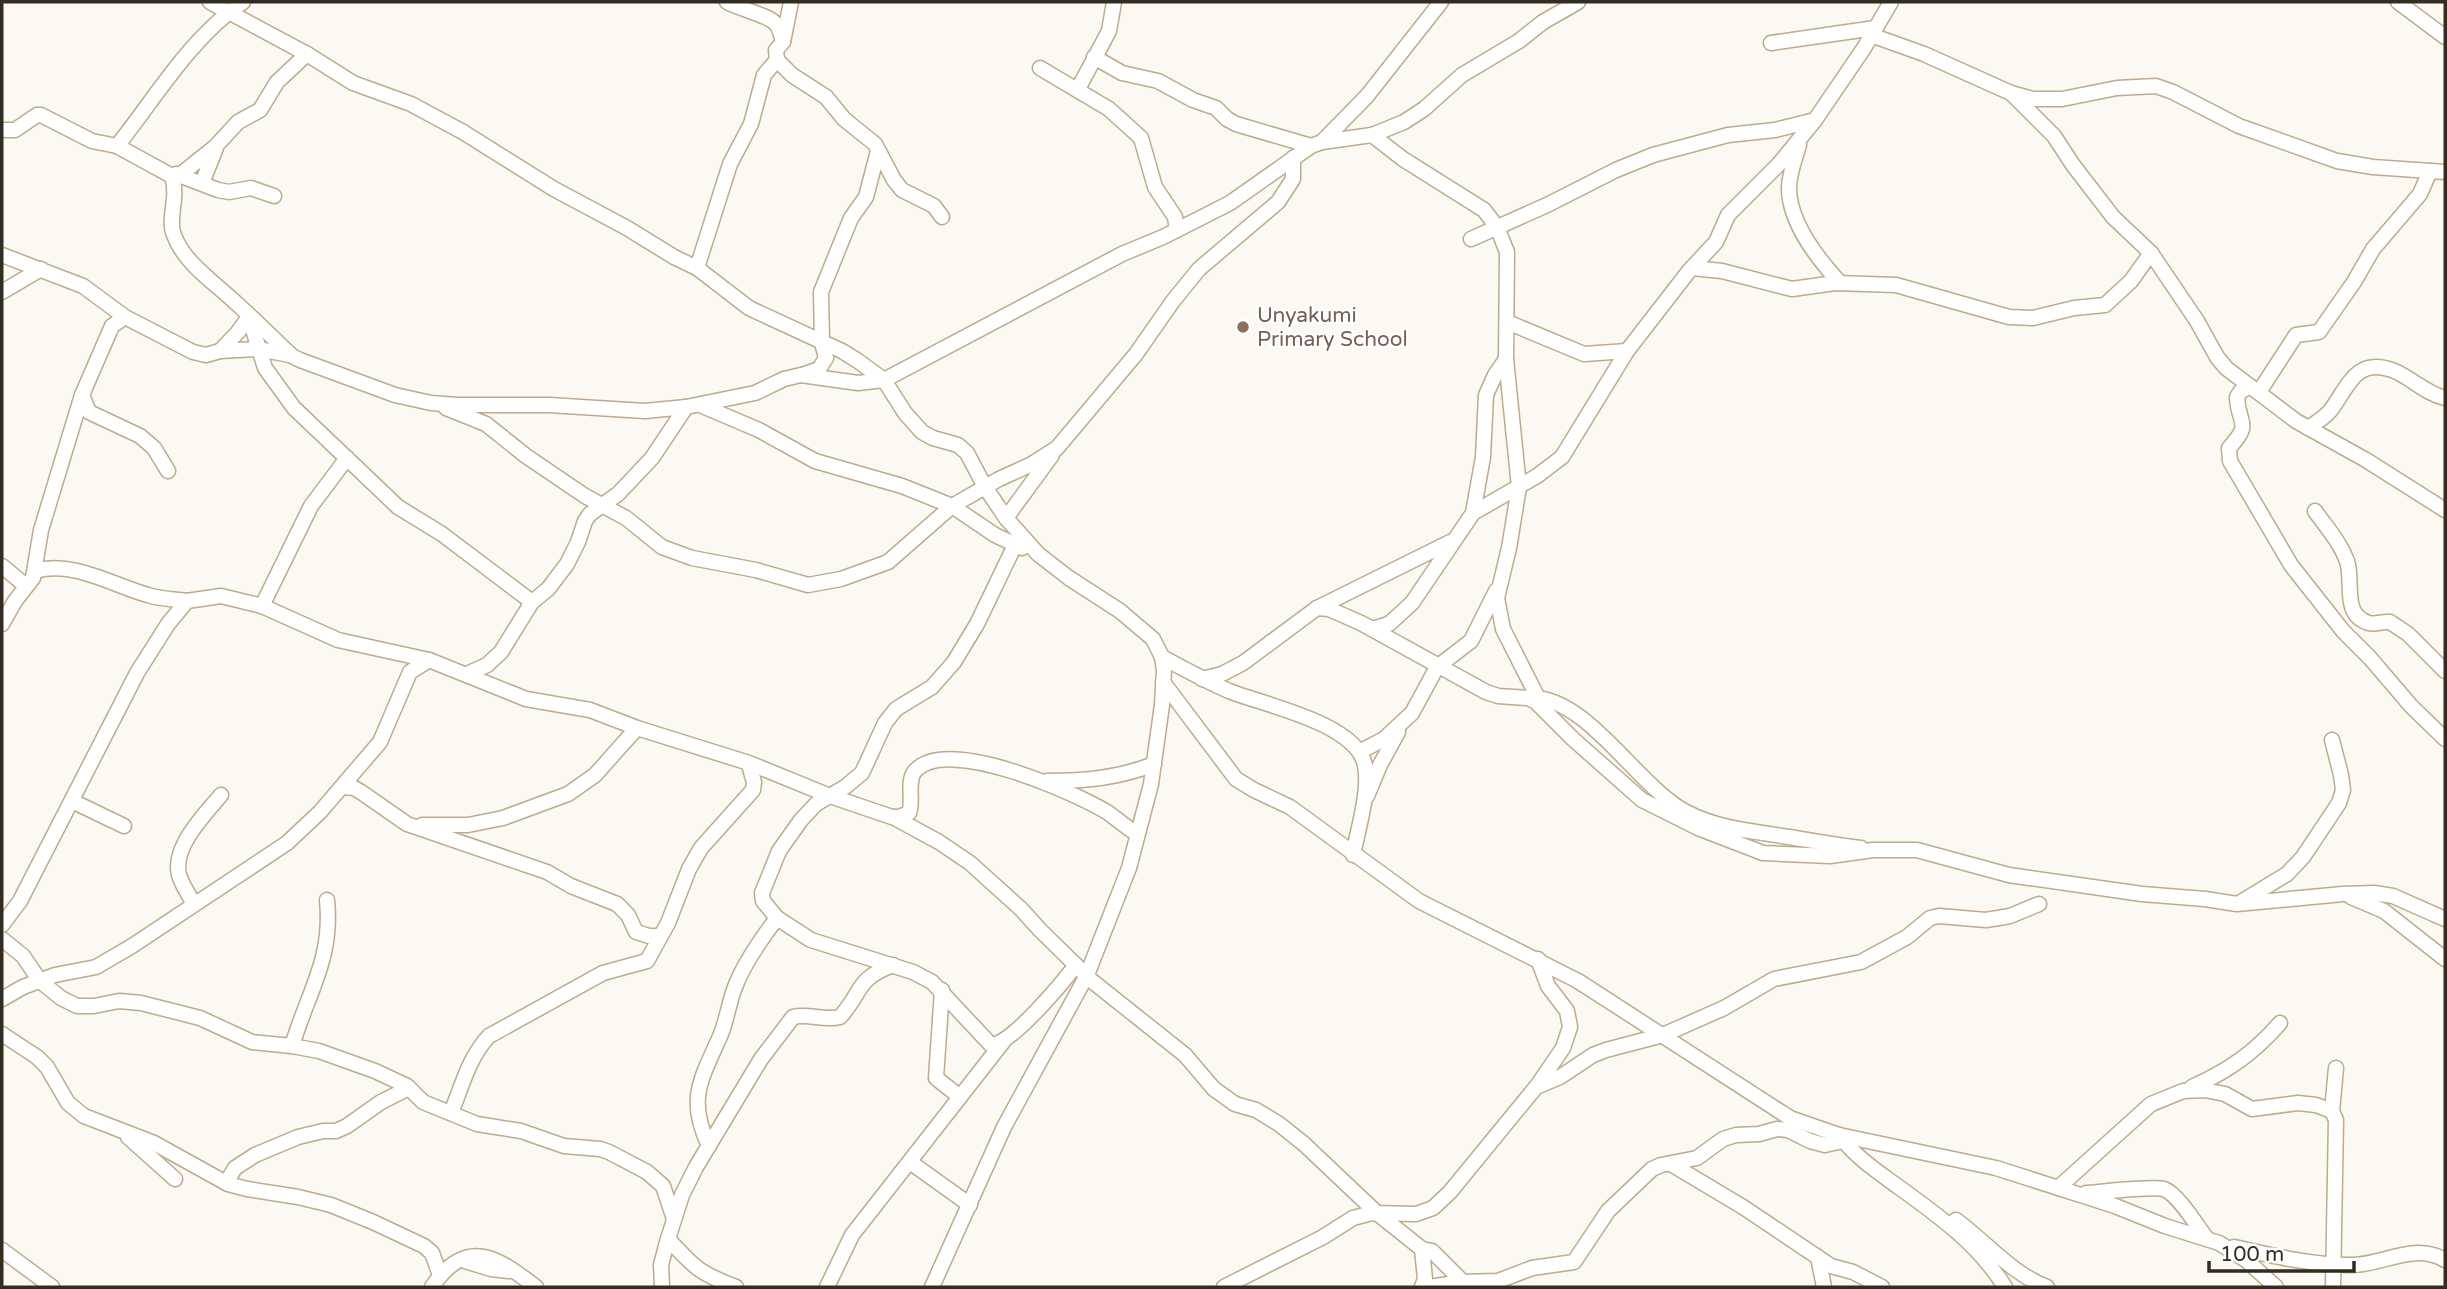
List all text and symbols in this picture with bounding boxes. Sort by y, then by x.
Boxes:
place label: Unyakumi Primary School [1257,303,1408,352]
marker: Unyakumi Primary School [1235,319,1251,335]
scale bar [2209,1230,2354,1274]
text: 100 m [2220,1242,2284,1267]

